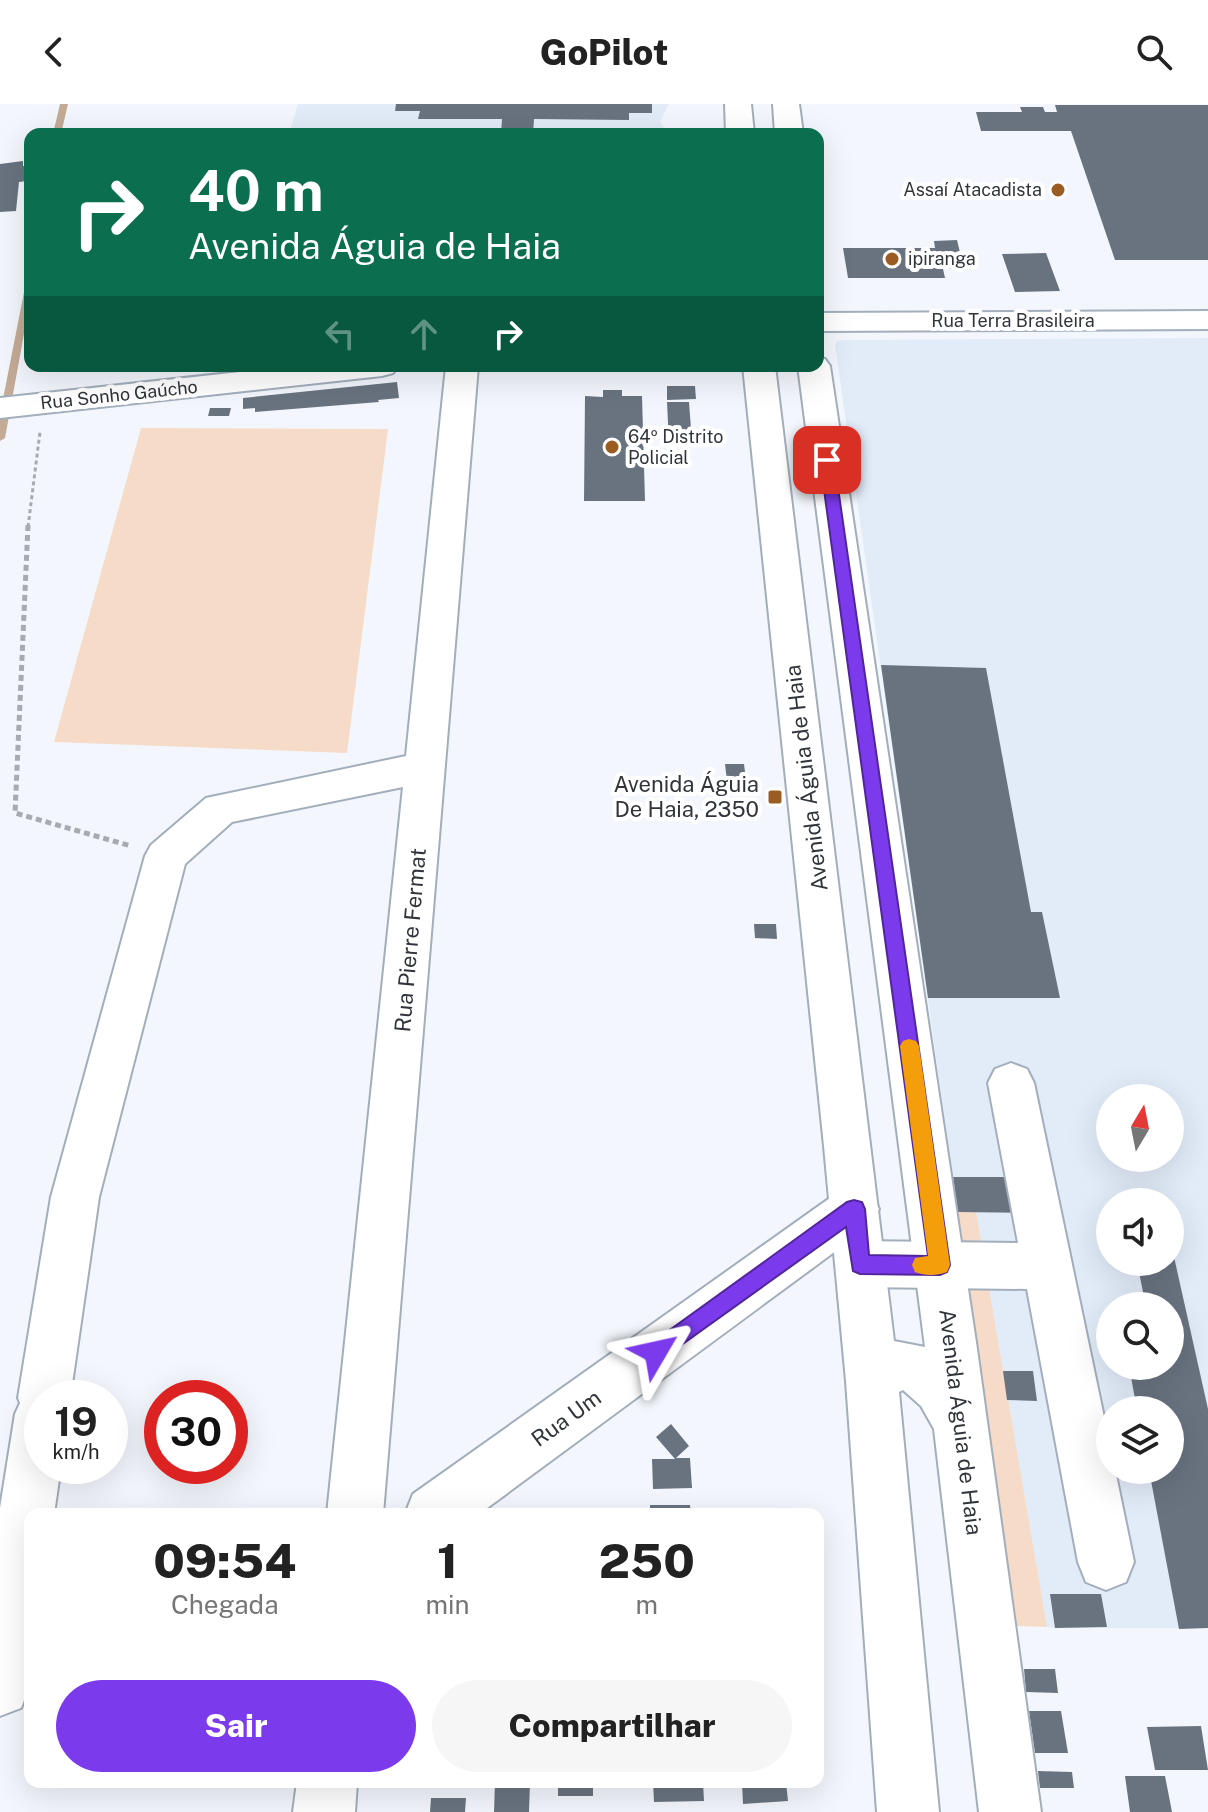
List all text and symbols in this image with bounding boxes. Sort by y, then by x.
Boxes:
icon: back [32,30,76,74]
icon: search [1132,30,1176,74]
text: GoPilot [540,31,668,73]
text: 40 m [188,158,324,224]
icon: right [56,160,160,264]
place label: Assaí Atacadista [903,179,1042,200]
marker: Assaí Atacadista [1049,181,1067,199]
text: Avenida Águia de Haia [188,225,561,267]
place label: ipiranga [908,248,976,269]
marker: ipiranga [883,250,901,268]
street label: Rua Terra Brasileira [931,310,1095,331]
icon: left [318,312,362,356]
icon: ahead [402,312,446,356]
icon: right [486,312,530,356]
street label: Rua Sonho Gaúcho [39,376,199,413]
place label: 64º Distrito Policial [628,426,723,468]
pin [793,426,861,494]
marker: 64º Distrito Policial [603,438,621,456]
icon: arrive [805,438,849,482]
street label: Avenida Águia de Haia [779,663,833,893]
place label: Avenida Águia De Haia, 2350 [613,771,759,822]
marker: Avenida Águia De Haia, 2350 [766,788,784,806]
street label: Rua Pierre Fermat [389,847,431,1033]
north arrow [1096,1084,1184,1172]
map controls [1096,1084,1184,1484]
button: sound [1096,1188,1184,1276]
button: search [1096,1292,1184,1380]
street label: Avenida Águia de Haia [934,1307,988,1537]
position arrow [614,1310,698,1394]
speed limit sign: 30 [144,1380,248,1484]
street label: Rua Um [526,1384,606,1452]
button: layers [1096,1396,1184,1484]
text: 19 [54,1398,98,1445]
text: km/h [52,1440,100,1464]
text: 09:54 [153,1532,296,1589]
text: 1 [437,1532,458,1589]
text: 250 [599,1532,695,1589]
text: Chegada [171,1589,279,1620]
text: min [425,1589,470,1620]
text: m [636,1589,658,1620]
button: Sair [56,1680,416,1772]
button: Compartilhar [432,1680,792,1772]

